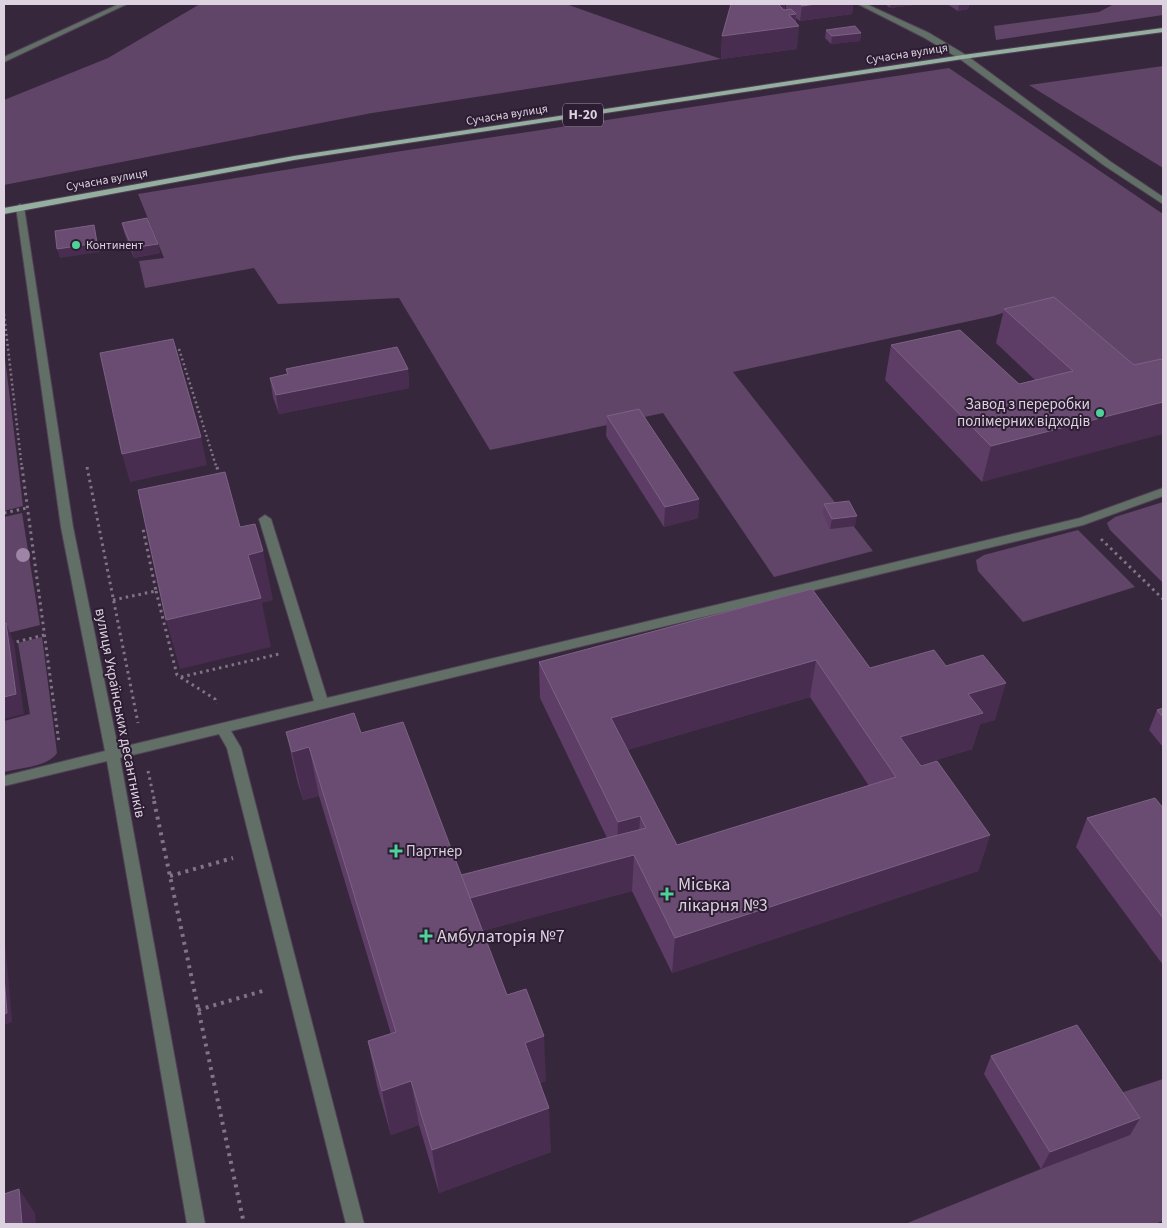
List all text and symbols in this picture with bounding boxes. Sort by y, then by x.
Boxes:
street label: Сучасна вулиця [865,39,949,69]
street label: Сучасна вулиця [465,100,549,130]
road number: Н-20 [563,104,603,126]
street label: Сучасна вулиця [65,164,149,196]
place label: Континент [86,237,144,254]
marker: Континент [70,239,82,251]
place label: Завод з переробки полімерних відходів [957,394,1090,432]
marker: Завод з переробки полімерних відходів [1094,407,1106,419]
street label: вулиця Українських десантників [89,606,151,820]
place label: Партнер [406,841,462,862]
marker: Партнер [390,845,402,857]
place label: Міська лікарня №3 [678,872,768,918]
marker: Міська лікарня №3 [660,887,674,901]
place label: Амбулаторія №7 [437,924,565,949]
marker: Амбулаторія №7 [419,929,433,943]

